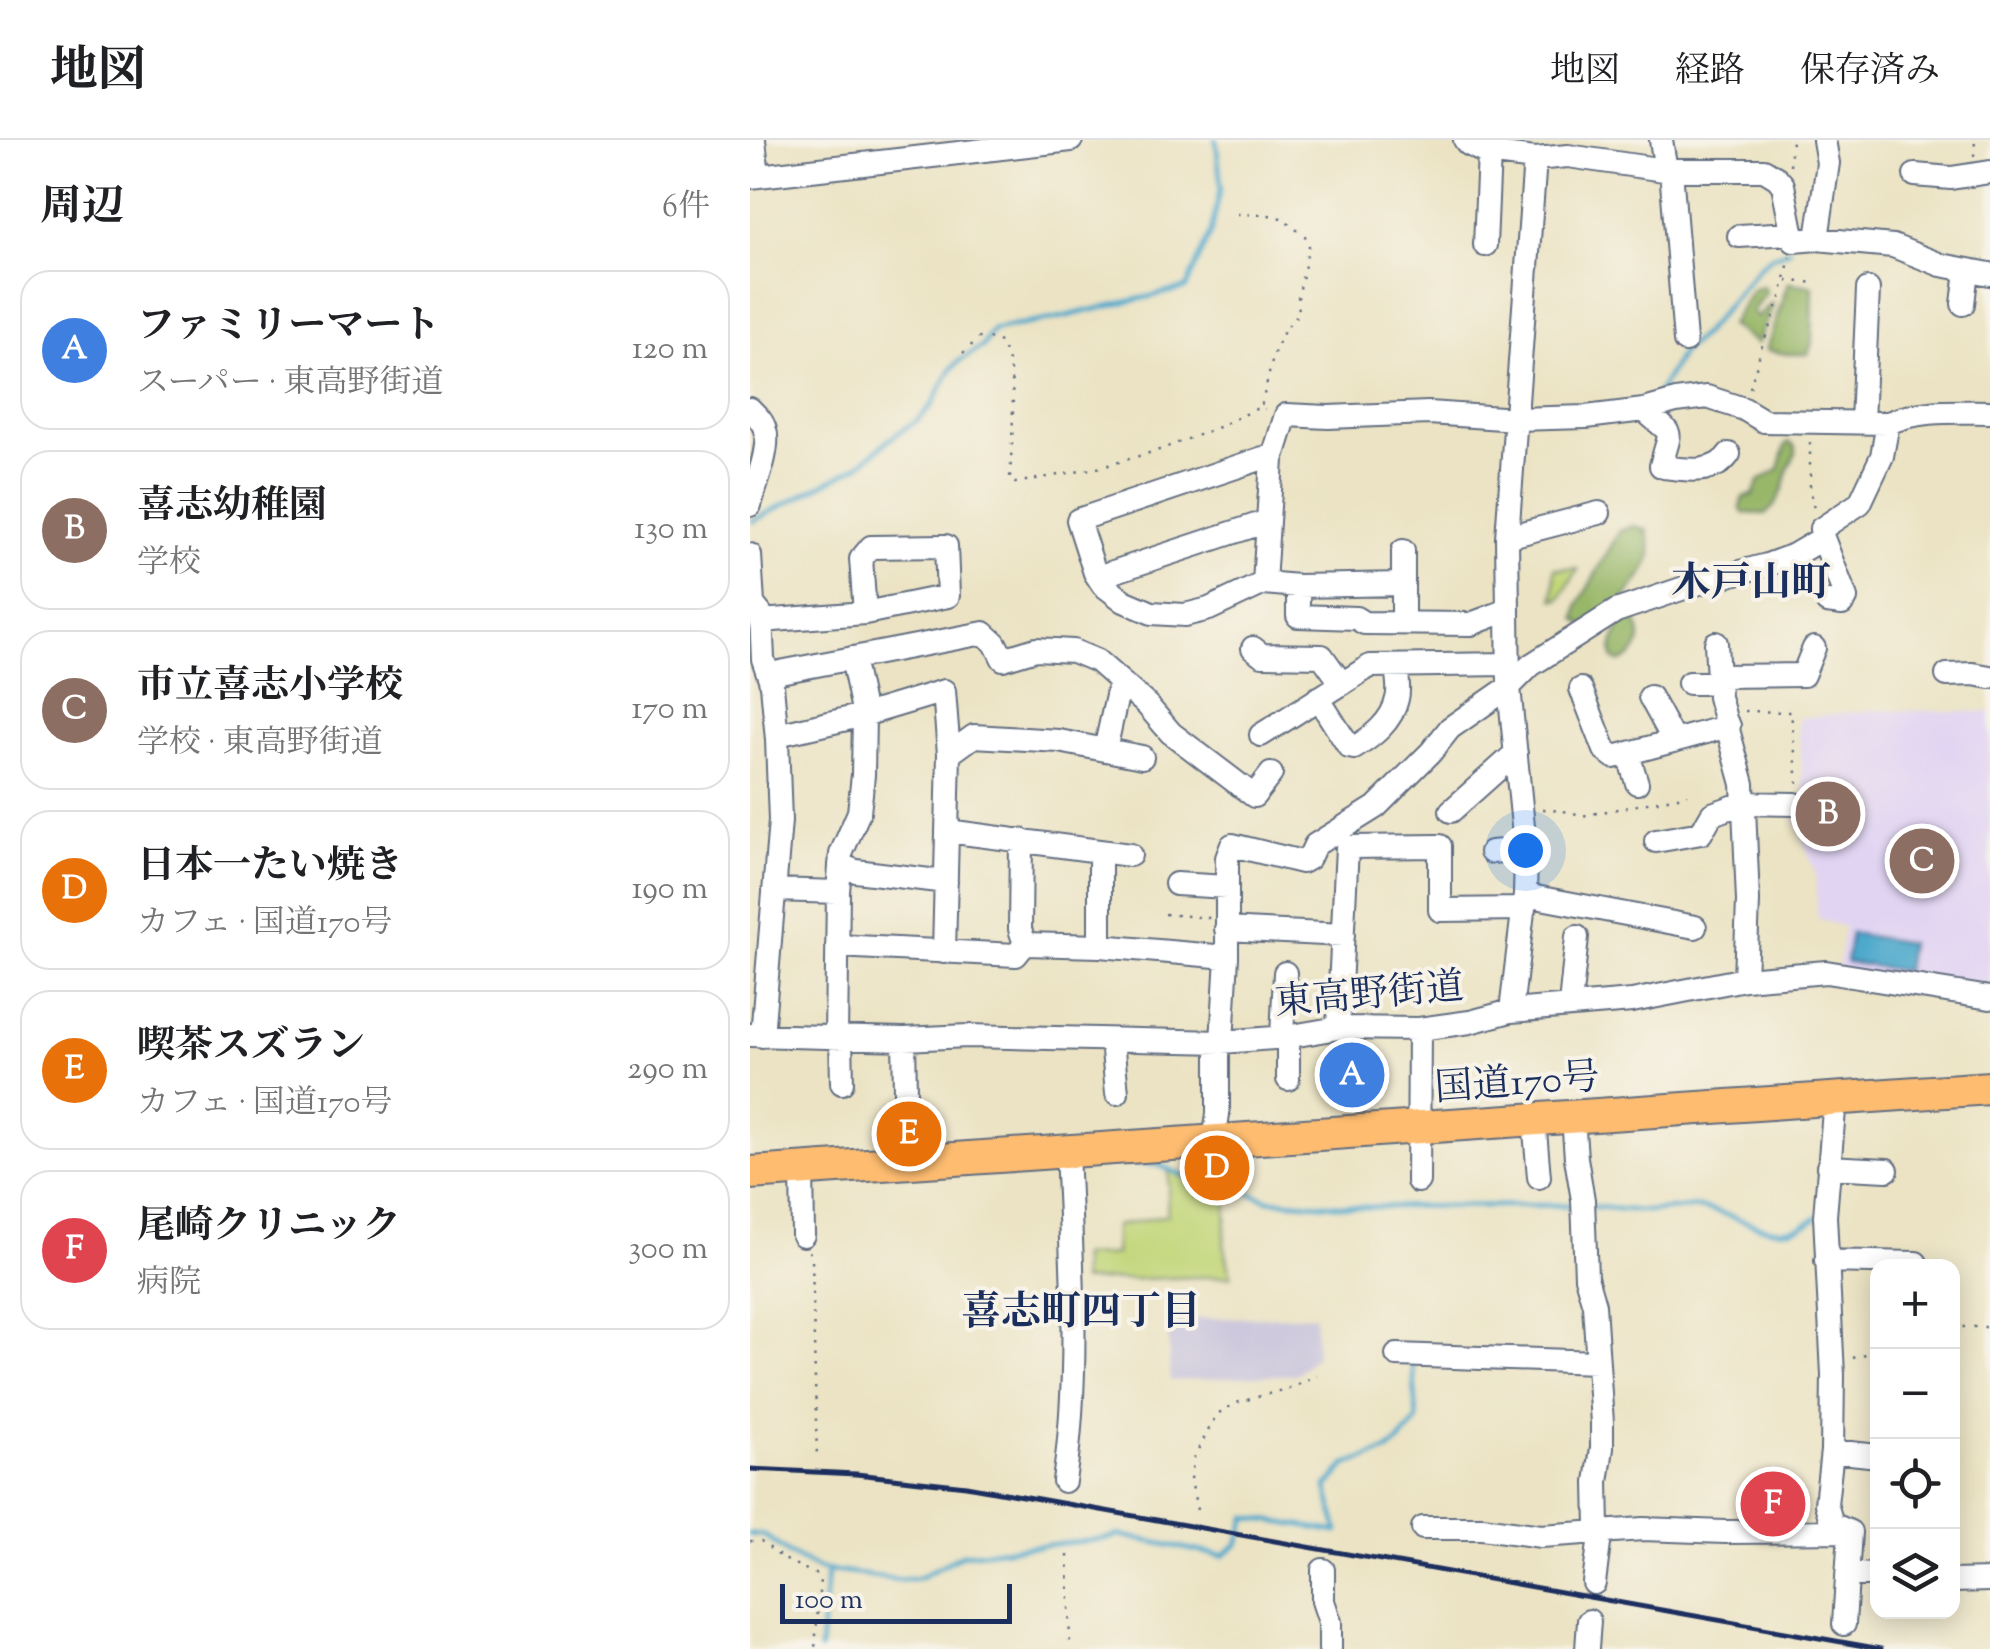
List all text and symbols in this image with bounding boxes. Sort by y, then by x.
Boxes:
text: 地図 [50,39,146,108]
text: 地図 [1550,47,1620,98]
text: 経路 [1675,47,1745,98]
text: 保存済み [1800,47,1940,98]
text: 周辺 [40,179,124,239]
text: 6件 [662,185,710,231]
text: ファミリーマート [137,301,440,355]
text: A [62,327,87,373]
text: 120 m [632,327,708,373]
text: スーパー · 東高野街道 [137,361,444,407]
text: 喜志幼稚園 [137,481,327,535]
text: B [64,507,85,553]
text: 130 m [634,507,708,553]
text: 学校 [137,541,201,587]
district label: 木戸山町 [1671,557,1831,614]
text: 市立喜志小学校 [137,661,403,715]
text: C [62,687,87,733]
text: 170 m [631,687,708,733]
text: 学校 · 東高野街道 [137,721,383,767]
pin: B [1796,776,1860,852]
pin: C [1890,824,1954,898]
your location [1500,825,1551,876]
text: 日本一たい焼き [137,841,403,895]
text: D [62,867,87,913]
text: 190 m [632,867,708,913]
text: カフェ · 国道170号 [137,901,392,947]
street label: 東高野街道 [1272,962,1466,1032]
text: 喫茶スズラン [137,1021,365,1075]
pin: A [1320,1038,1384,1112]
text: E [65,1047,84,1093]
text: 290 m [627,1047,708,1093]
street label: 国道170号 [1433,1052,1602,1118]
text: カフェ · 国道170号 [137,1081,392,1127]
pin: E [876,1096,942,1172]
pin: D [1184,1130,1250,1206]
text: 尾崎クリニック [137,1201,401,1255]
text: F [66,1227,83,1273]
text: 300 m [628,1227,708,1273]
map controls [1870,1259,1960,1619]
button: + [1870,1259,1960,1349]
text: 病院 [137,1261,201,1307]
district label: 喜志町四丁目 [961,1286,1201,1343]
button: − [1870,1349,1960,1439]
button: locate [1870,1439,1960,1529]
pin: F [1740,1466,1806,1542]
button: layers [1870,1529,1960,1619]
scale bar [780,1579,1012,1624]
text: 100 m [795,1581,863,1621]

